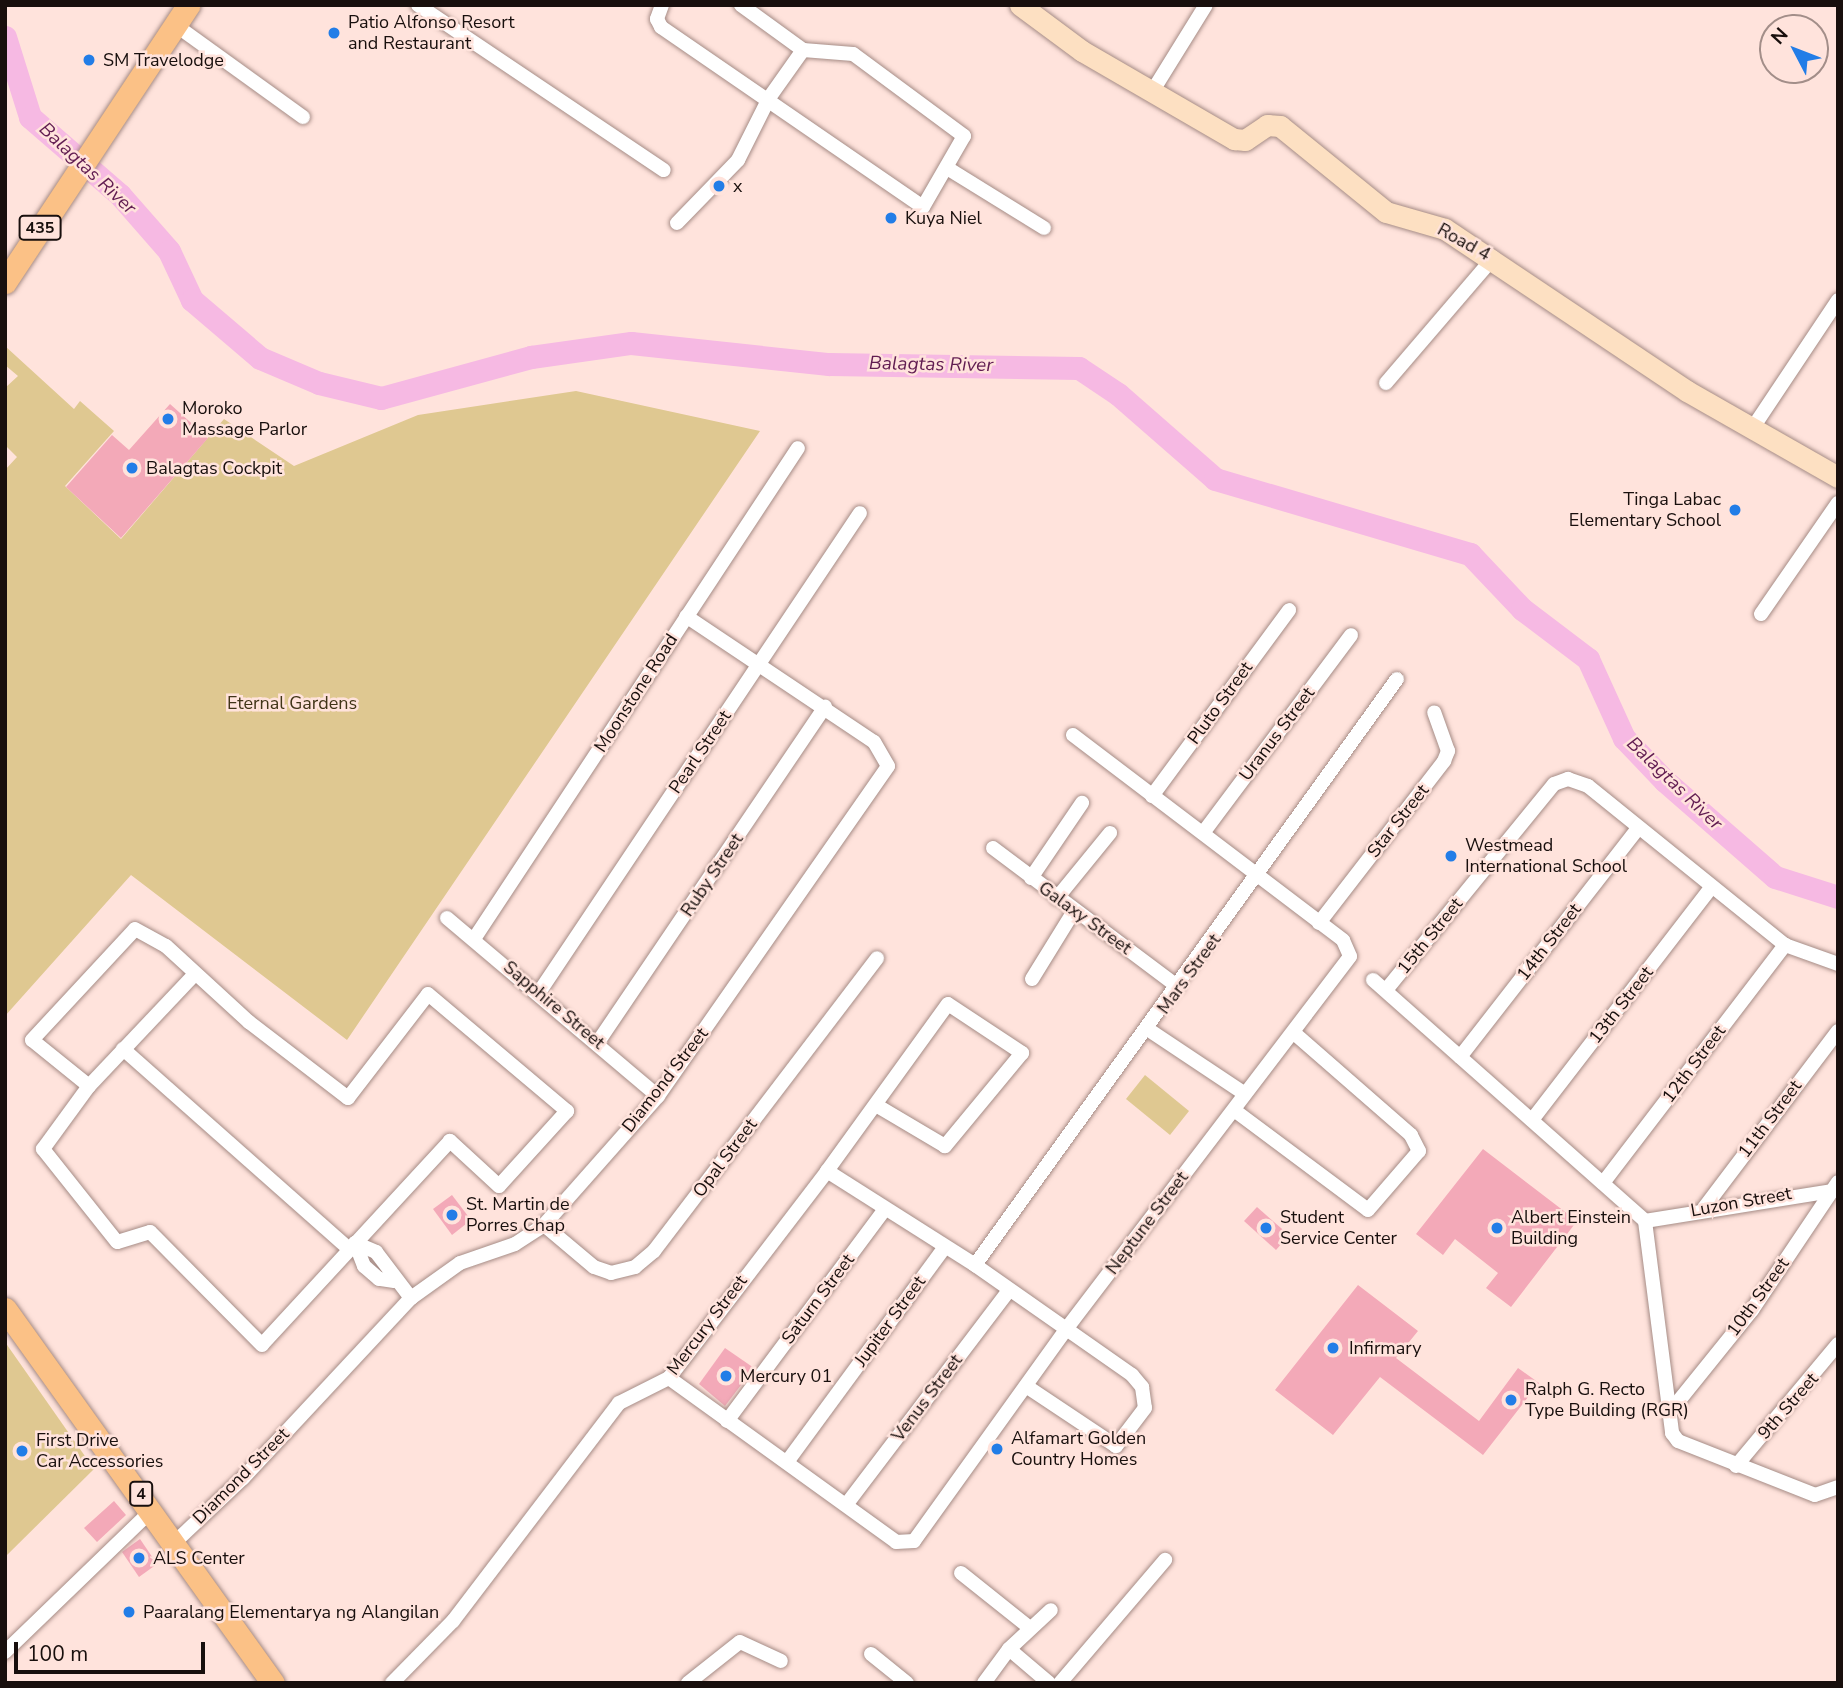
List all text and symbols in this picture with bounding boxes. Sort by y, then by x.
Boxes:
place label: Patio Alfonso Resort and Restaurant [348,12,514,54]
north arrow [1759,14,1829,84]
text: N [1765,22,1794,50]
marker: Patio Alfonso Resort and Restaurant [326,25,342,41]
place label: SM Travelodge [103,49,224,71]
marker: SM Travelodge [81,52,97,68]
water label: Balagtas River [34,118,140,220]
place label: x [733,175,742,197]
marker: x [711,178,727,194]
place label: Kuya Niel [905,207,982,229]
marker: Kuya Niel [883,210,899,226]
road number: 435 [17,216,63,240]
street label: Road 4 [1434,219,1494,265]
water label: Balagtas River [869,353,993,377]
place label: Moroko Massage Parlor [182,398,307,440]
marker: Moroko Massage Parlor [160,411,176,427]
place label: Balagtas Cockpit [146,457,282,479]
marker: Balagtas Cockpit [124,460,140,476]
place label: Tinga Labac Elementary School [1569,489,1721,532]
marker: Tinga Labac Elementary School [1727,502,1743,518]
street label: Moonstone Road [590,630,682,756]
street label: Pluto Street [1183,658,1257,748]
street label: Uranus Street [1235,683,1319,785]
park label: Eternal Gardens [227,692,357,714]
street label: Pearl Street [664,706,736,798]
water label: Balagtas River [1621,733,1727,835]
street label: Star Street [1363,780,1433,862]
street label: Ruby Street [676,829,748,921]
place label: Westmead International School [1465,835,1627,878]
marker: Westmead International School [1443,848,1459,864]
street label: Galaxy Street [1034,877,1136,959]
street label: 15th Street [1393,894,1467,978]
street label: 14th Street [1512,899,1586,985]
street label: Mars Street [1153,930,1225,1018]
street label: Sapphire Street [499,956,609,1054]
street label: 13th Street [1584,962,1658,1048]
street label: 12th Street [1658,1021,1730,1107]
street label: Diamond Street [617,1023,713,1137]
street label: 11th Street [1734,1076,1806,1162]
street label: Opal Street [688,1114,762,1202]
street label: Neptune Street [1101,1167,1193,1279]
street label: Luzon Street [1689,1183,1793,1221]
place label: St. Martin de Porres Chap [466,1194,570,1236]
marker: St. Martin de Porres Chap [444,1207,460,1223]
place label: Student Service Center [1280,1207,1397,1250]
place label: Albert Einstein Building [1511,1207,1631,1250]
marker: Student Service Center [1258,1220,1274,1236]
marker: Albert Einstein Building [1489,1220,1505,1236]
street label: Saturn Street [777,1250,859,1348]
street label: 10th Street [1722,1253,1794,1341]
street label: Mercury Street [662,1271,752,1379]
street label: Jupiter Street [850,1272,930,1370]
place label: Infirmary [1349,1337,1422,1359]
marker: Infirmary [1323,1338,1343,1358]
street label: Venus Street [887,1350,967,1446]
place label: Mercury 01 [740,1365,832,1387]
marker: Mercury 01 [718,1368,734,1384]
street label: 9th Street [1753,1368,1823,1444]
place label: Ralph G. Recto Type Building (RGR) [1525,1379,1689,1422]
marker: Ralph G. Recto Type Building (RGR) [1503,1392,1519,1408]
street label: Diamond Street [188,1423,294,1529]
place label: Alfamart Golden Country Homes [1011,1428,1146,1470]
place label: First Drive Car Accessories [36,1430,164,1472]
marker: Alfamart Golden Country Homes [989,1441,1005,1457]
marker: First Drive Car Accessories [14,1443,30,1459]
road number: 4 [129,1482,153,1506]
place label: ALS Center [153,1547,245,1569]
marker: ALS Center [131,1550,147,1566]
place label: Paaralang Elementarya ng Alangilan [143,1601,439,1623]
marker: Paaralang Elementarya ng Alangilan [121,1604,137,1620]
scale bar [18,1628,208,1672]
text: 100 m [27,1640,88,1668]

